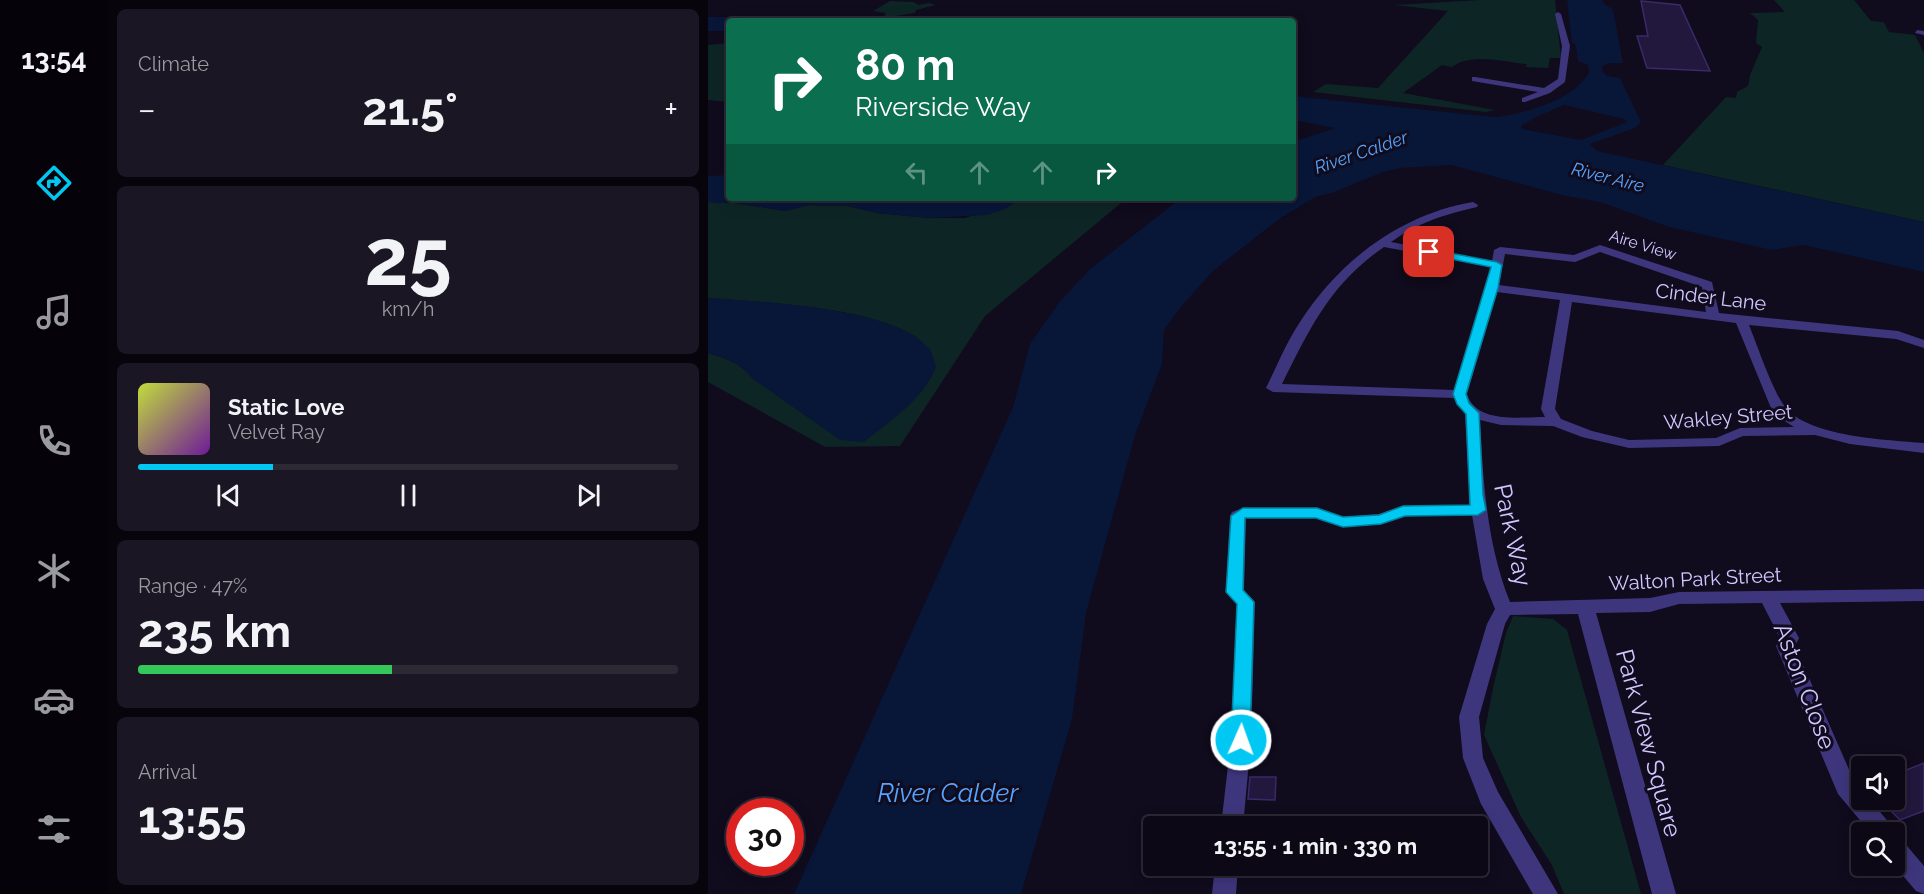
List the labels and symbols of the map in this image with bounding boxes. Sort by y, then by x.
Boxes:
water label: River Calder [1311,126,1411,178]
water label: River Aire [1569,158,1647,196]
pin [1403,226,1454,277]
street label: Aire View [1607,226,1679,264]
street label: Cinder Lane [1654,278,1768,316]
street label: Wakley Street [1663,399,1794,435]
street label: Park Way [1488,481,1538,589]
street label: Walton Park Street [1608,562,1782,596]
street label: Aston Close [1768,619,1842,753]
street label: Park View Square [1610,646,1688,840]
position arrow [1209,708,1273,772]
water label: River Calder [878,778,1020,808]
speed limit sign: 30 [726,798,804,876]

